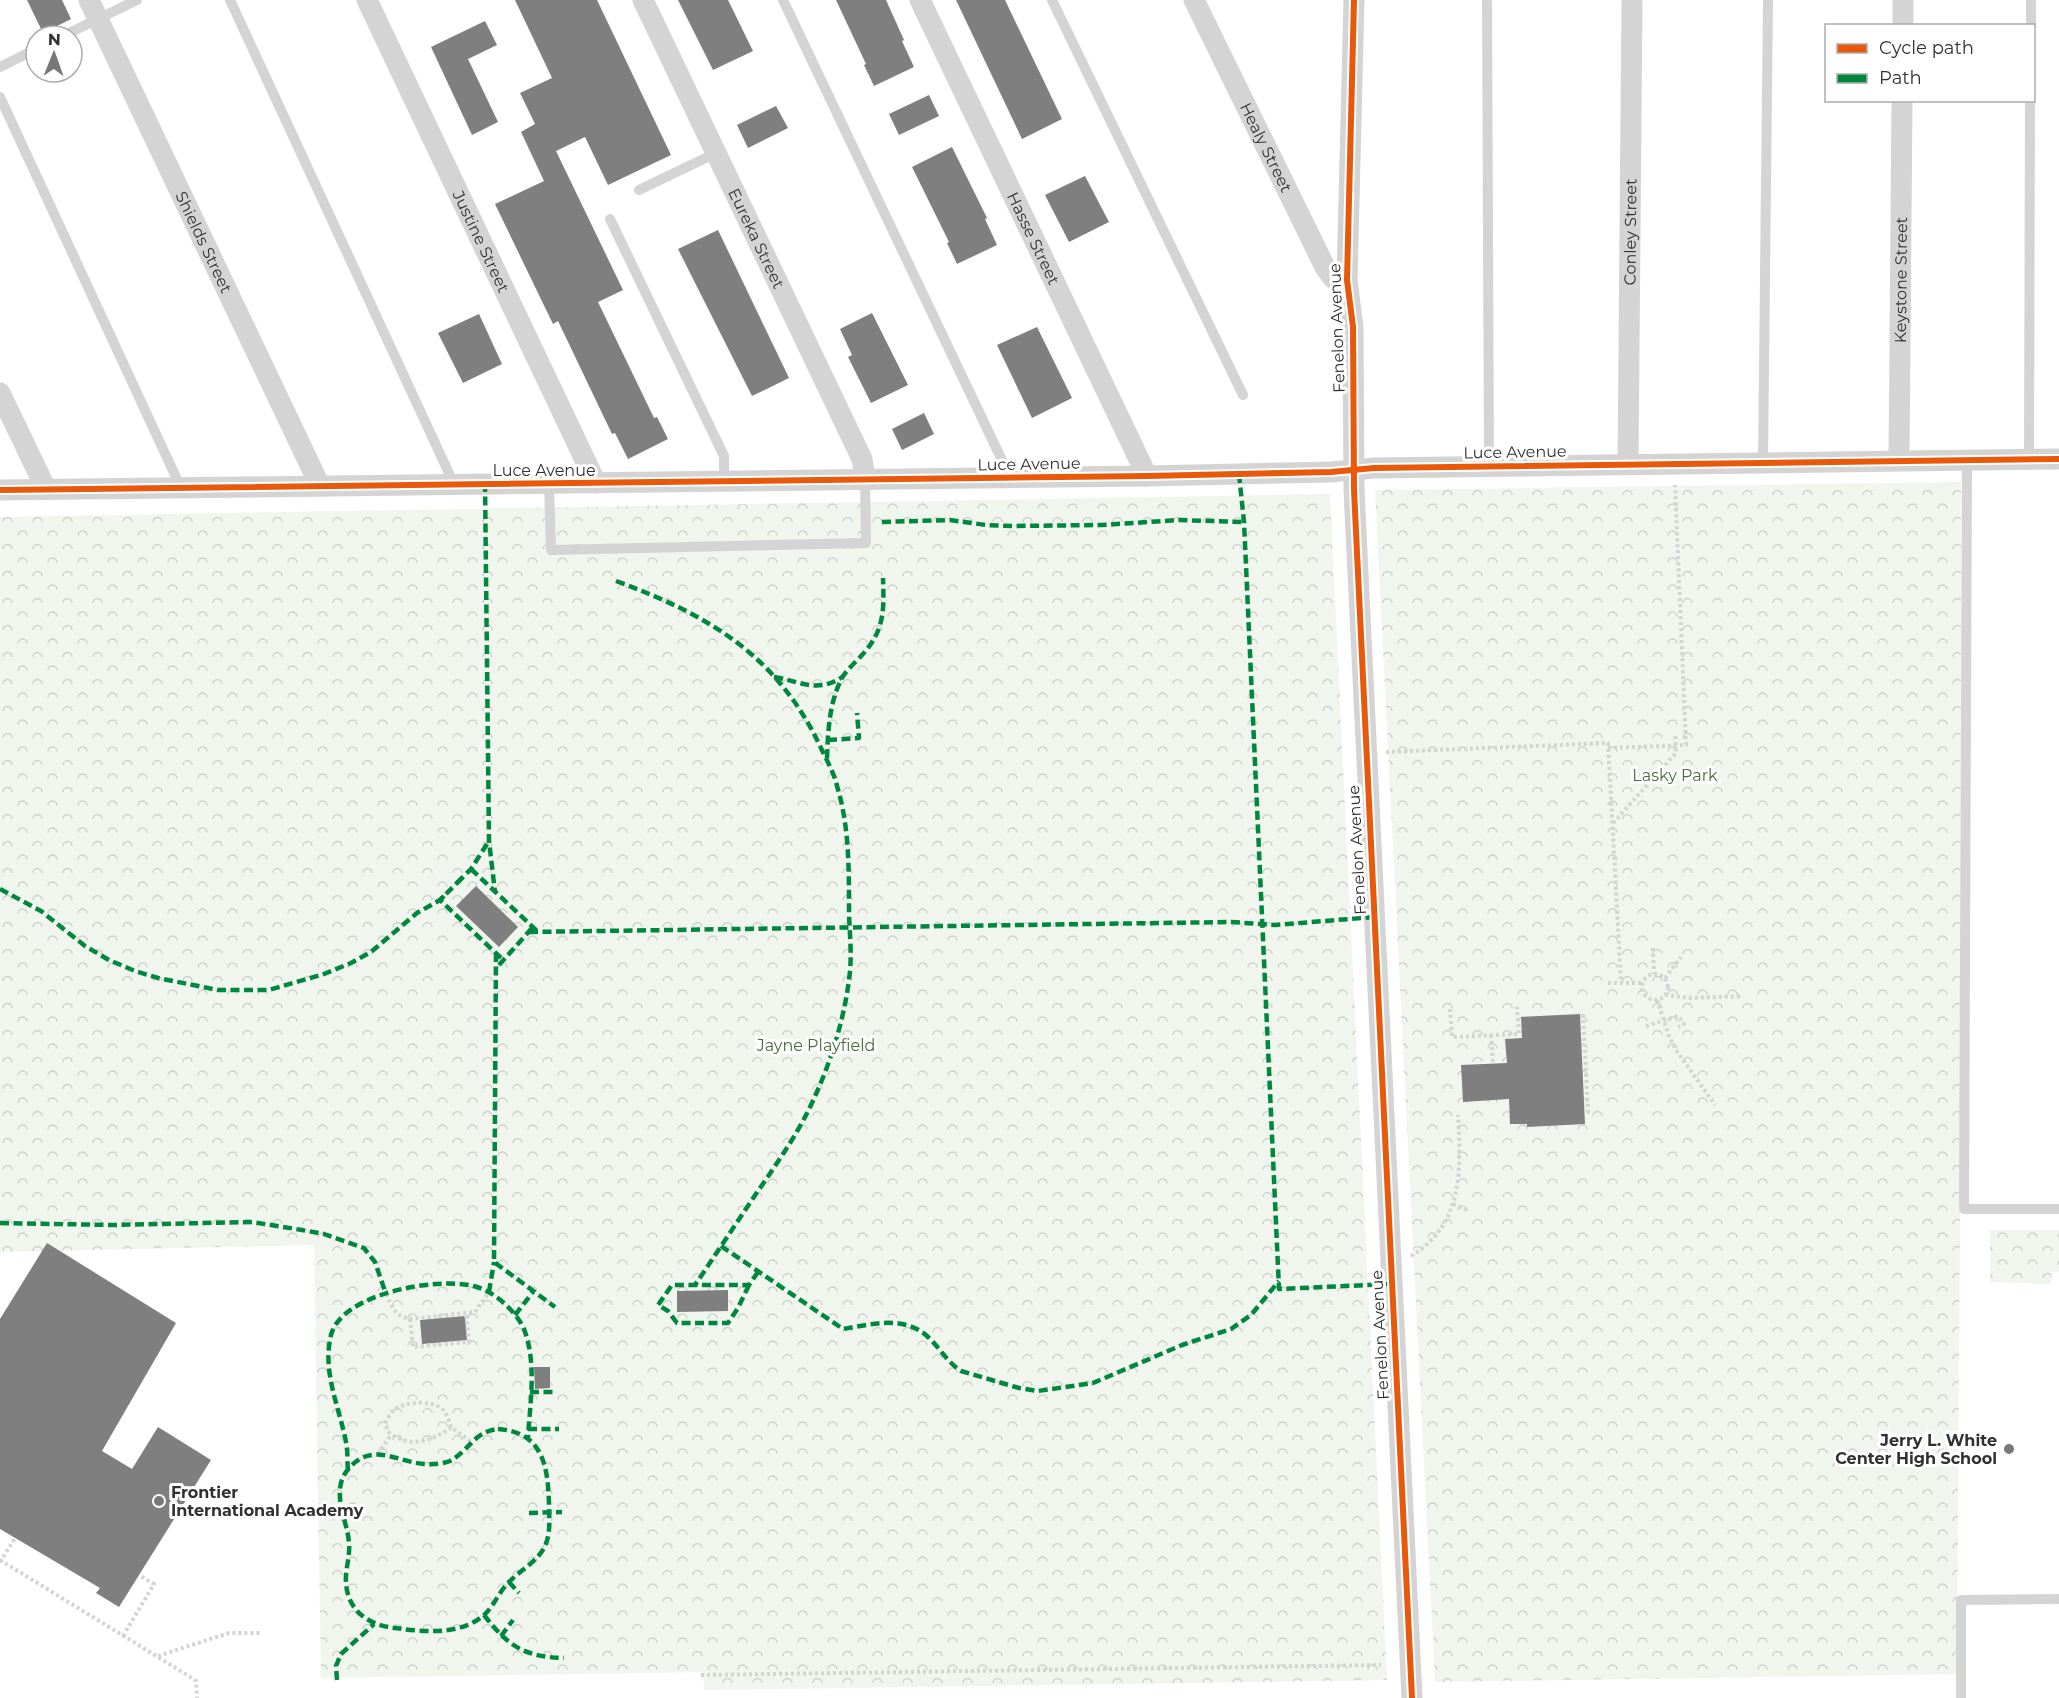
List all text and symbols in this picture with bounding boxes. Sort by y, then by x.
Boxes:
north arrow [24,24,84,84]
legend [1825,24,2035,102]
text: N [48,30,61,49]
text: Cycle path [1879,37,1974,59]
text: Path [1879,67,1922,89]
street label: Healy Street [1236,99,1296,196]
street label: Conley Street [1620,178,1640,286]
street label: Eureka Street [725,185,789,292]
street label: Justine Street [449,186,514,296]
street label: Shields Street [172,188,237,296]
street label: Hasse Street [1003,189,1064,288]
street label: Keystone Street [1890,216,1911,343]
street label: Fenelon Avenue [1325,263,1349,393]
street label: Luce Avenue [1463,442,1567,462]
street label: Luce Avenue [977,454,1081,474]
street label: Luce Avenue [492,461,596,480]
park label: Lasky Park [1632,766,1718,785]
street label: Fenelon Avenue [1344,785,1370,915]
park label: Jayne Playfield [756,1036,875,1055]
street label: Fenelon Avenue [1367,1270,1393,1400]
place label: Jerry L. White Center High School [1835,1431,1997,1468]
marker: Jerry L. White Center High School [2002,1442,2016,1456]
place label: Frontier International Academy [171,1483,364,1520]
marker: Frontier International Academy [152,1494,166,1508]

